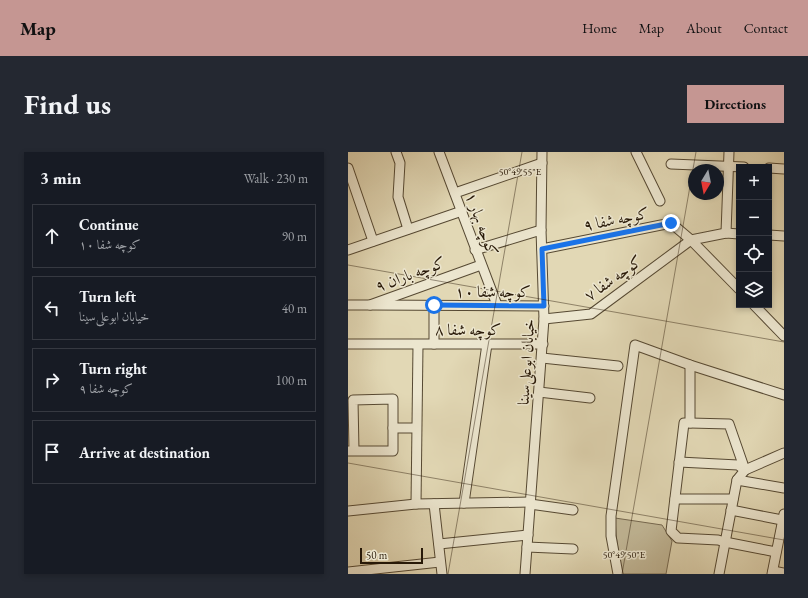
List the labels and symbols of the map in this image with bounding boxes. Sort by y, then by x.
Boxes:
north arrow [688,164,724,200]
text: 50°49'55"E [499,165,542,178]
street label: کوچه بهار ۱ [460,189,503,259]
street label: کوچه شفا ۹ [581,202,651,237]
route end [662,214,680,232]
street label: کوچه شفا ۷ [580,250,647,306]
street label: کوچه باران ۹ [372,252,448,297]
street label: کوچه شفا ۱۰ [455,281,531,303]
route start [425,296,443,314]
street label: خیابان ابوعلی‌سینا [513,318,540,406]
street label: کوچه شفا ۸ [435,319,501,341]
scale bar [360,546,423,565]
text: 50°49'50"E [603,548,646,561]

